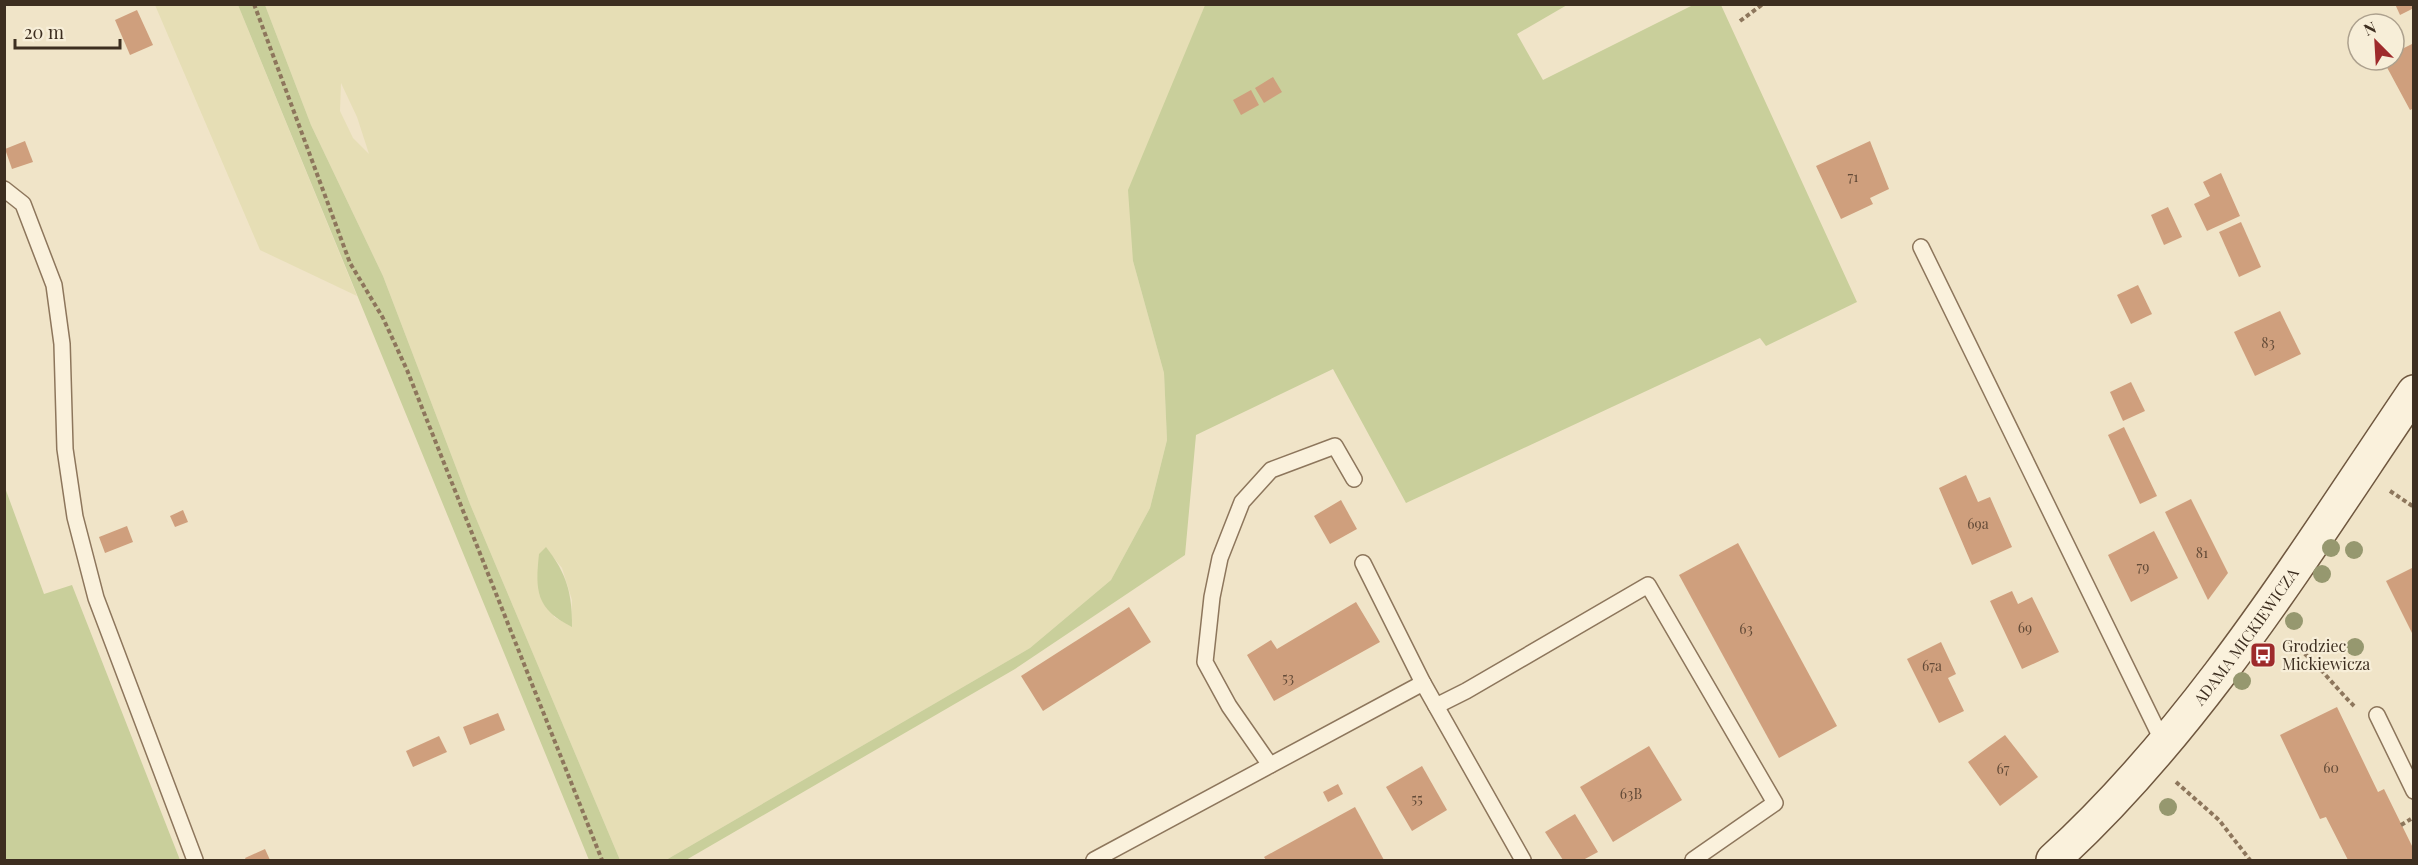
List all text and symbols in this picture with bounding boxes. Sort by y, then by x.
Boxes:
scale bar [15,12,120,50]
north arrow [2346,12,2406,72]
text: N [2360,16,2380,40]
text: 20 m [24,20,64,44]
house number: 71 [1848,167,1858,186]
house number: 83 [2261,333,2275,352]
house number: 69a [1967,514,1989,533]
house number: 81 [2196,543,2208,562]
house number: 79 [2137,557,2149,576]
street label: ADAMA MICKIEWICZA [2188,563,2303,710]
house number: 69 [2018,618,2032,637]
house number: 63 [1739,619,1753,638]
place label: Grodziec Mickiewicza [2282,635,2370,674]
bus stop icon: Grodziec Mickiewicza [2248,640,2278,670]
house number: 67a [1922,656,1942,675]
house number: 53 [1282,668,1294,687]
house number: 60 [2323,758,2339,777]
house number: 67 [1997,759,2010,778]
house number: 63B [1620,784,1642,803]
house number: 55 [1411,789,1423,808]

